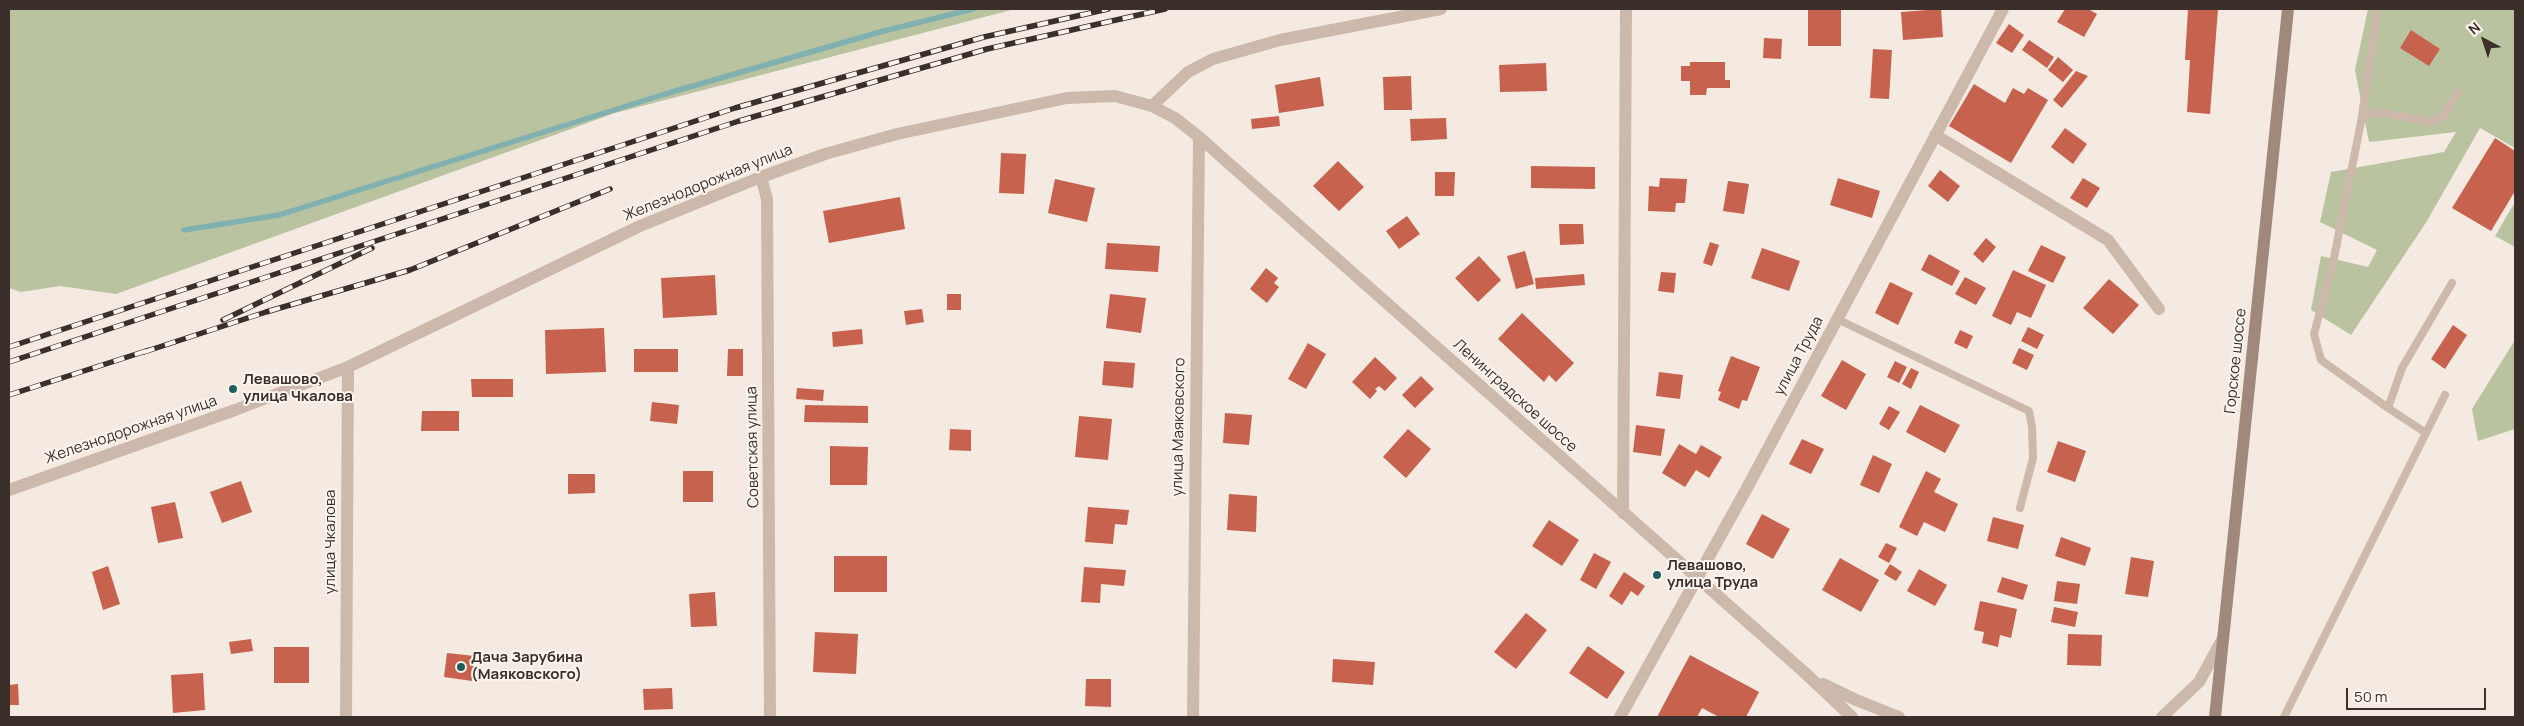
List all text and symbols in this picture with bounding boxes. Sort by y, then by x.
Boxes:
north arrow [2459,15,2509,65]
text: N [2464,18,2484,39]
street label: Железнодорожная улица [621,141,795,225]
street label: Горское шоссе [2222,307,2250,415]
street label: улица Труда [1771,313,1827,399]
street label: Ленинградское шоссе [1449,336,1581,456]
street label: улица Маяковского [1169,357,1189,497]
place label: Левашово, улица Чкалова [243,371,353,406]
marker: Левашово, улица Чкалова [227,383,239,395]
street label: Советская улица [743,386,763,508]
street label: Железнодорожная улица [43,392,219,468]
street label: улица Чкалова [322,490,340,594]
place label: Левашово, улица Труда [1667,557,1758,592]
marker: Левашово, улица Труда [1651,569,1663,581]
place label: Дача Зарубина (Маяковского) [471,649,583,684]
marker: Дача Зарубина (Маяковского) [455,661,467,673]
scale bar [2349,678,2489,710]
text: 50 m [2354,686,2388,707]

